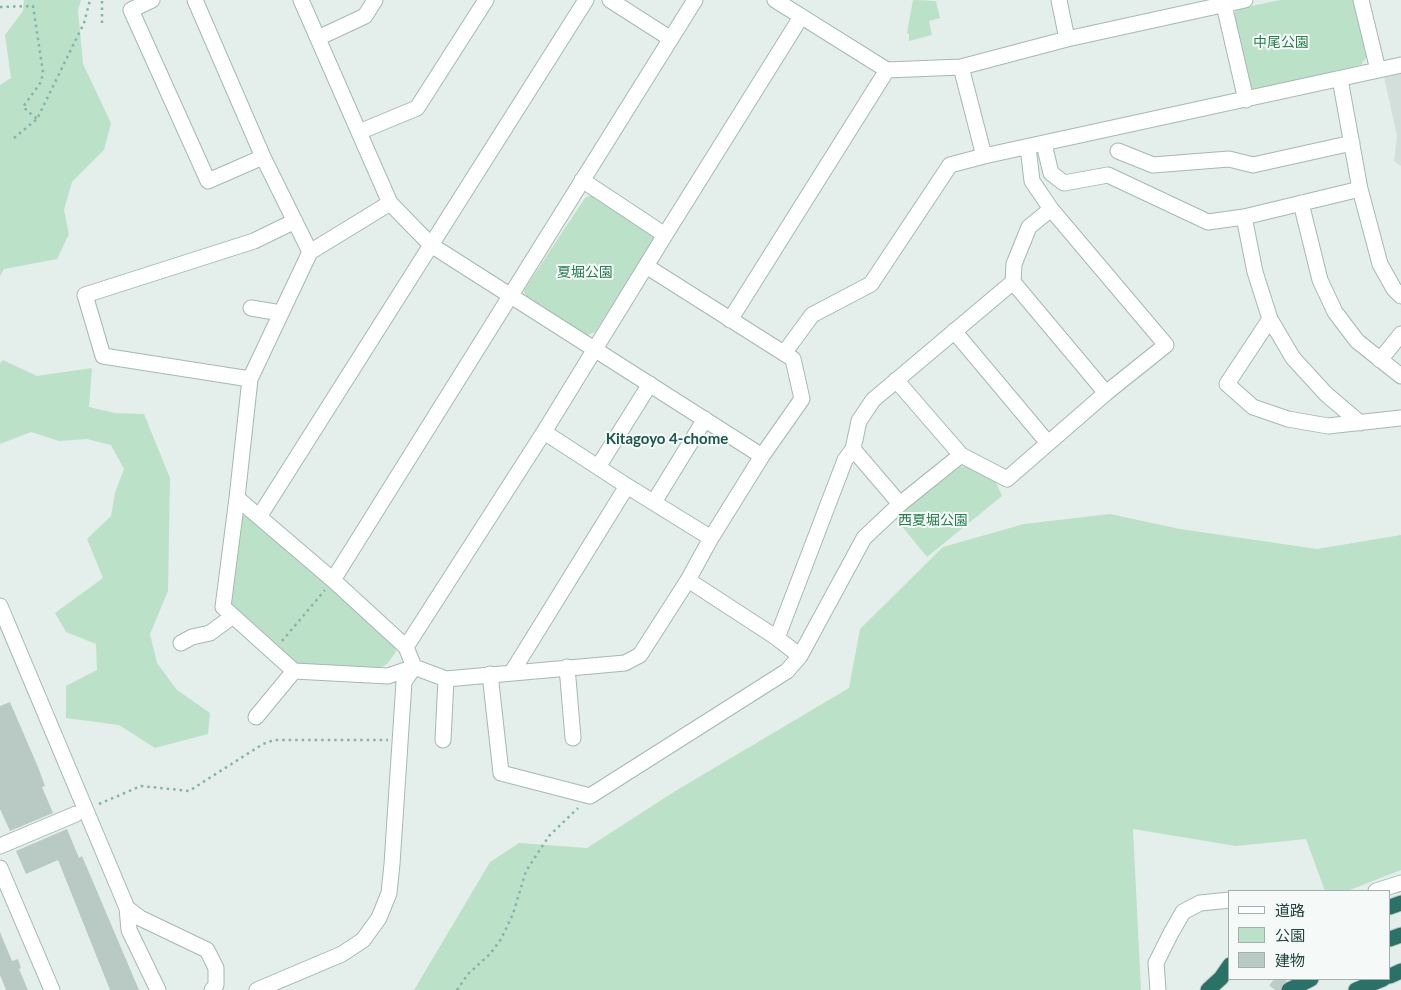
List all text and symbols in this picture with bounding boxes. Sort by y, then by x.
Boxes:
park label: 中尾公園 [1253,34,1309,50]
park label: 夏堀公園 [557,264,613,280]
district label: Kitagoyo 4-chome [606,430,728,448]
park label: 西夏堀公園 [898,512,968,528]
legend [1228,890,1391,980]
text: 道路 [1275,901,1305,919]
text: 公園 [1275,926,1305,944]
text: 建物 [1275,951,1305,969]

